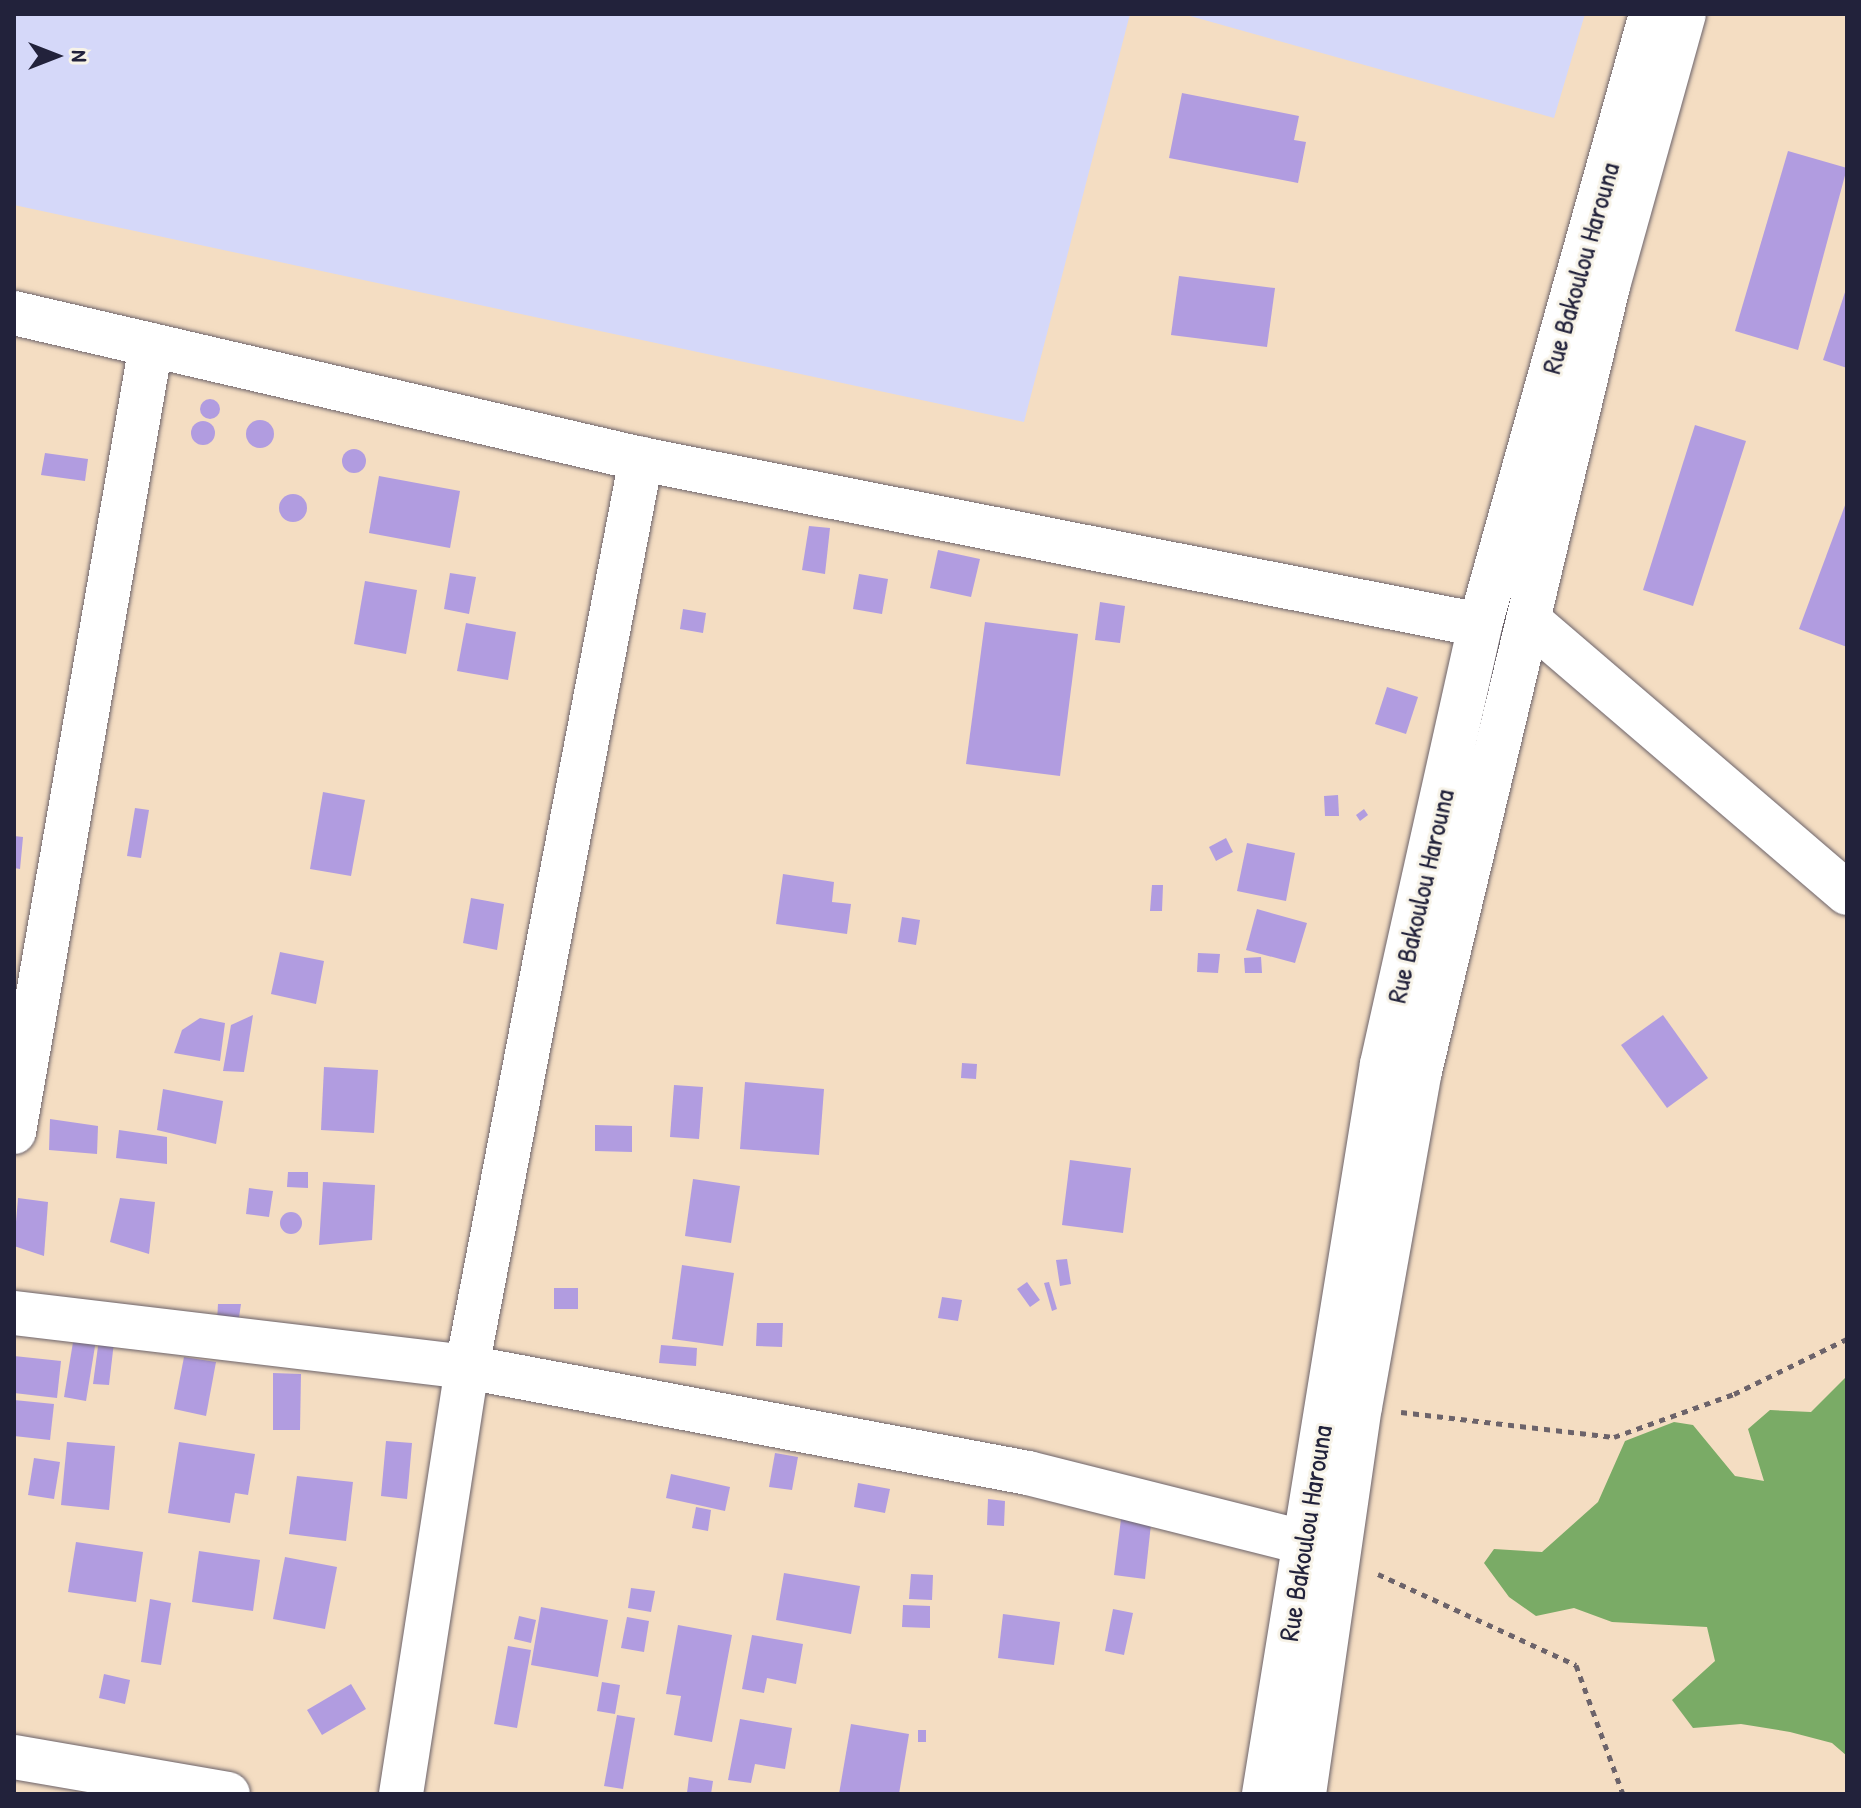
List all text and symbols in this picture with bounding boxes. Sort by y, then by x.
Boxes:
north arrow [16,16,96,96]
text: N [65,50,95,62]
street label: Rue Bakoulou Harouna [1534,159,1626,377]
street label: Rue Bakoulou Harouna [1379,786,1461,1006]
street label: Rue Bakoulou Harouna [1271,1423,1339,1643]

